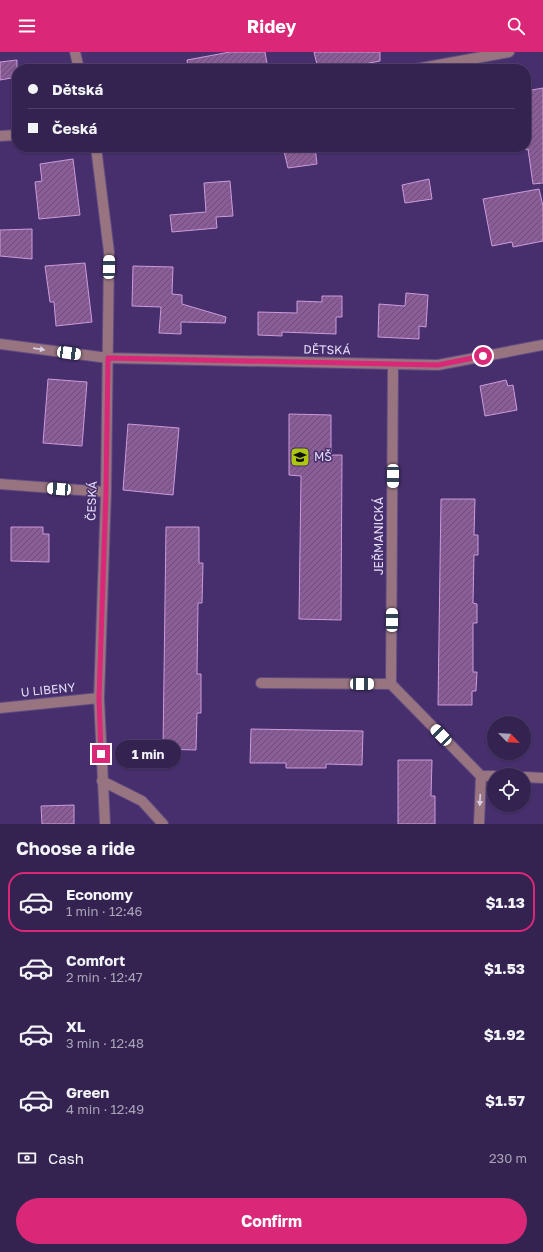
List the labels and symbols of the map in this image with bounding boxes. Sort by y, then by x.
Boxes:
car [103,255,115,279]
street label: DĚTSKÁ [303,342,351,357]
car [56,345,82,361]
one-way arrow [33,346,45,352]
route start [474,347,492,365]
school or university icon: MŠ [289,446,311,468]
place label: MŠ [314,449,332,464]
car [387,464,399,488]
street label: ČESKÁ [83,481,100,521]
car [47,482,71,496]
street label: JEŘMANICKÁ [371,497,386,575]
car [386,608,398,632]
car [350,678,374,690]
street label: U LIBENY [20,679,76,700]
north arrow [487,716,531,760]
car [428,722,454,748]
callout: 1 min [115,740,181,768]
route end [92,745,110,763]
one-way arrow [477,794,483,807]

